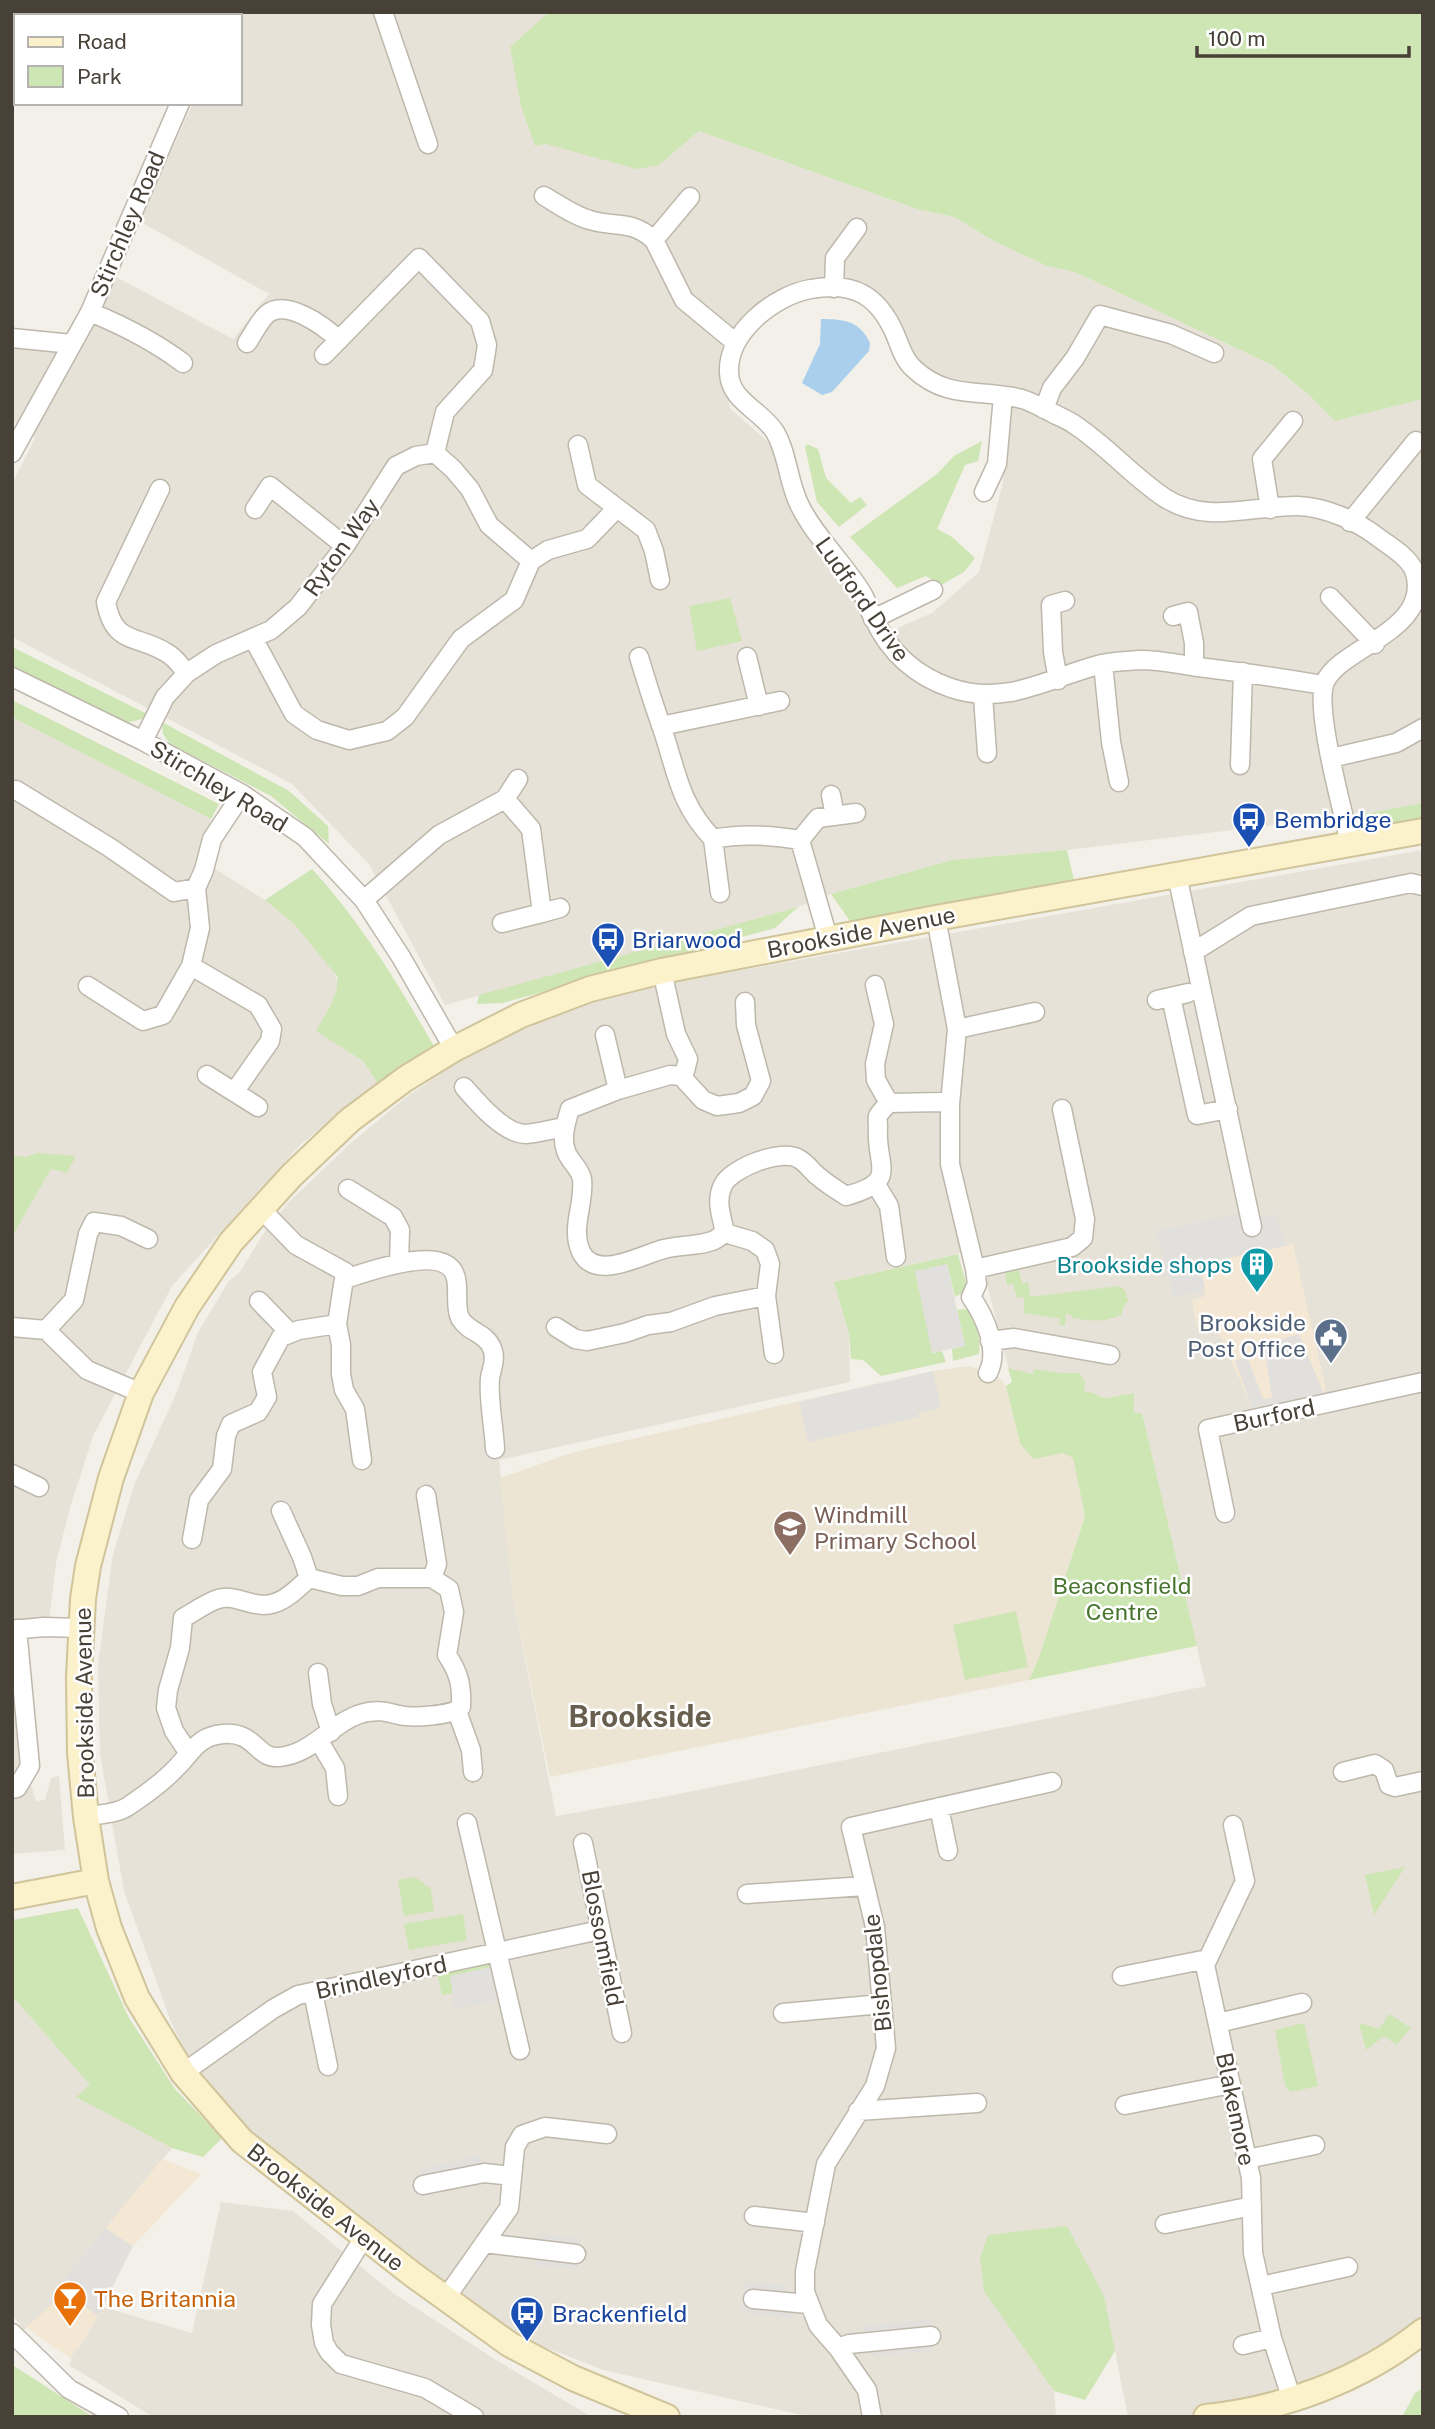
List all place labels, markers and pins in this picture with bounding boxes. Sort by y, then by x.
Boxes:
bus stop icon: Bembridge [1230,800,1268,849]
place label: Bembridge [1274,806,1391,833]
bus stop icon: Briarwood [589,920,627,969]
place label: Briarwood [632,926,742,953]
building icon: Brookside shops [1238,1245,1276,1294]
place label: Brookside shops [1056,1251,1232,1278]
place label: Brookside Post Office [1187,1309,1306,1362]
public building icon: Brookside Post Office [1312,1316,1350,1365]
place label: Windmill Primary School [814,1501,977,1554]
school or university icon: Windmill Primary School [771,1508,809,1557]
bar icon: The Britannia [51,2279,89,2328]
place label: The Britannia [94,2285,236,2312]
bus stop icon: Brackenfield [508,2294,546,2343]
place label: Brackenfield [552,2300,687,2327]

